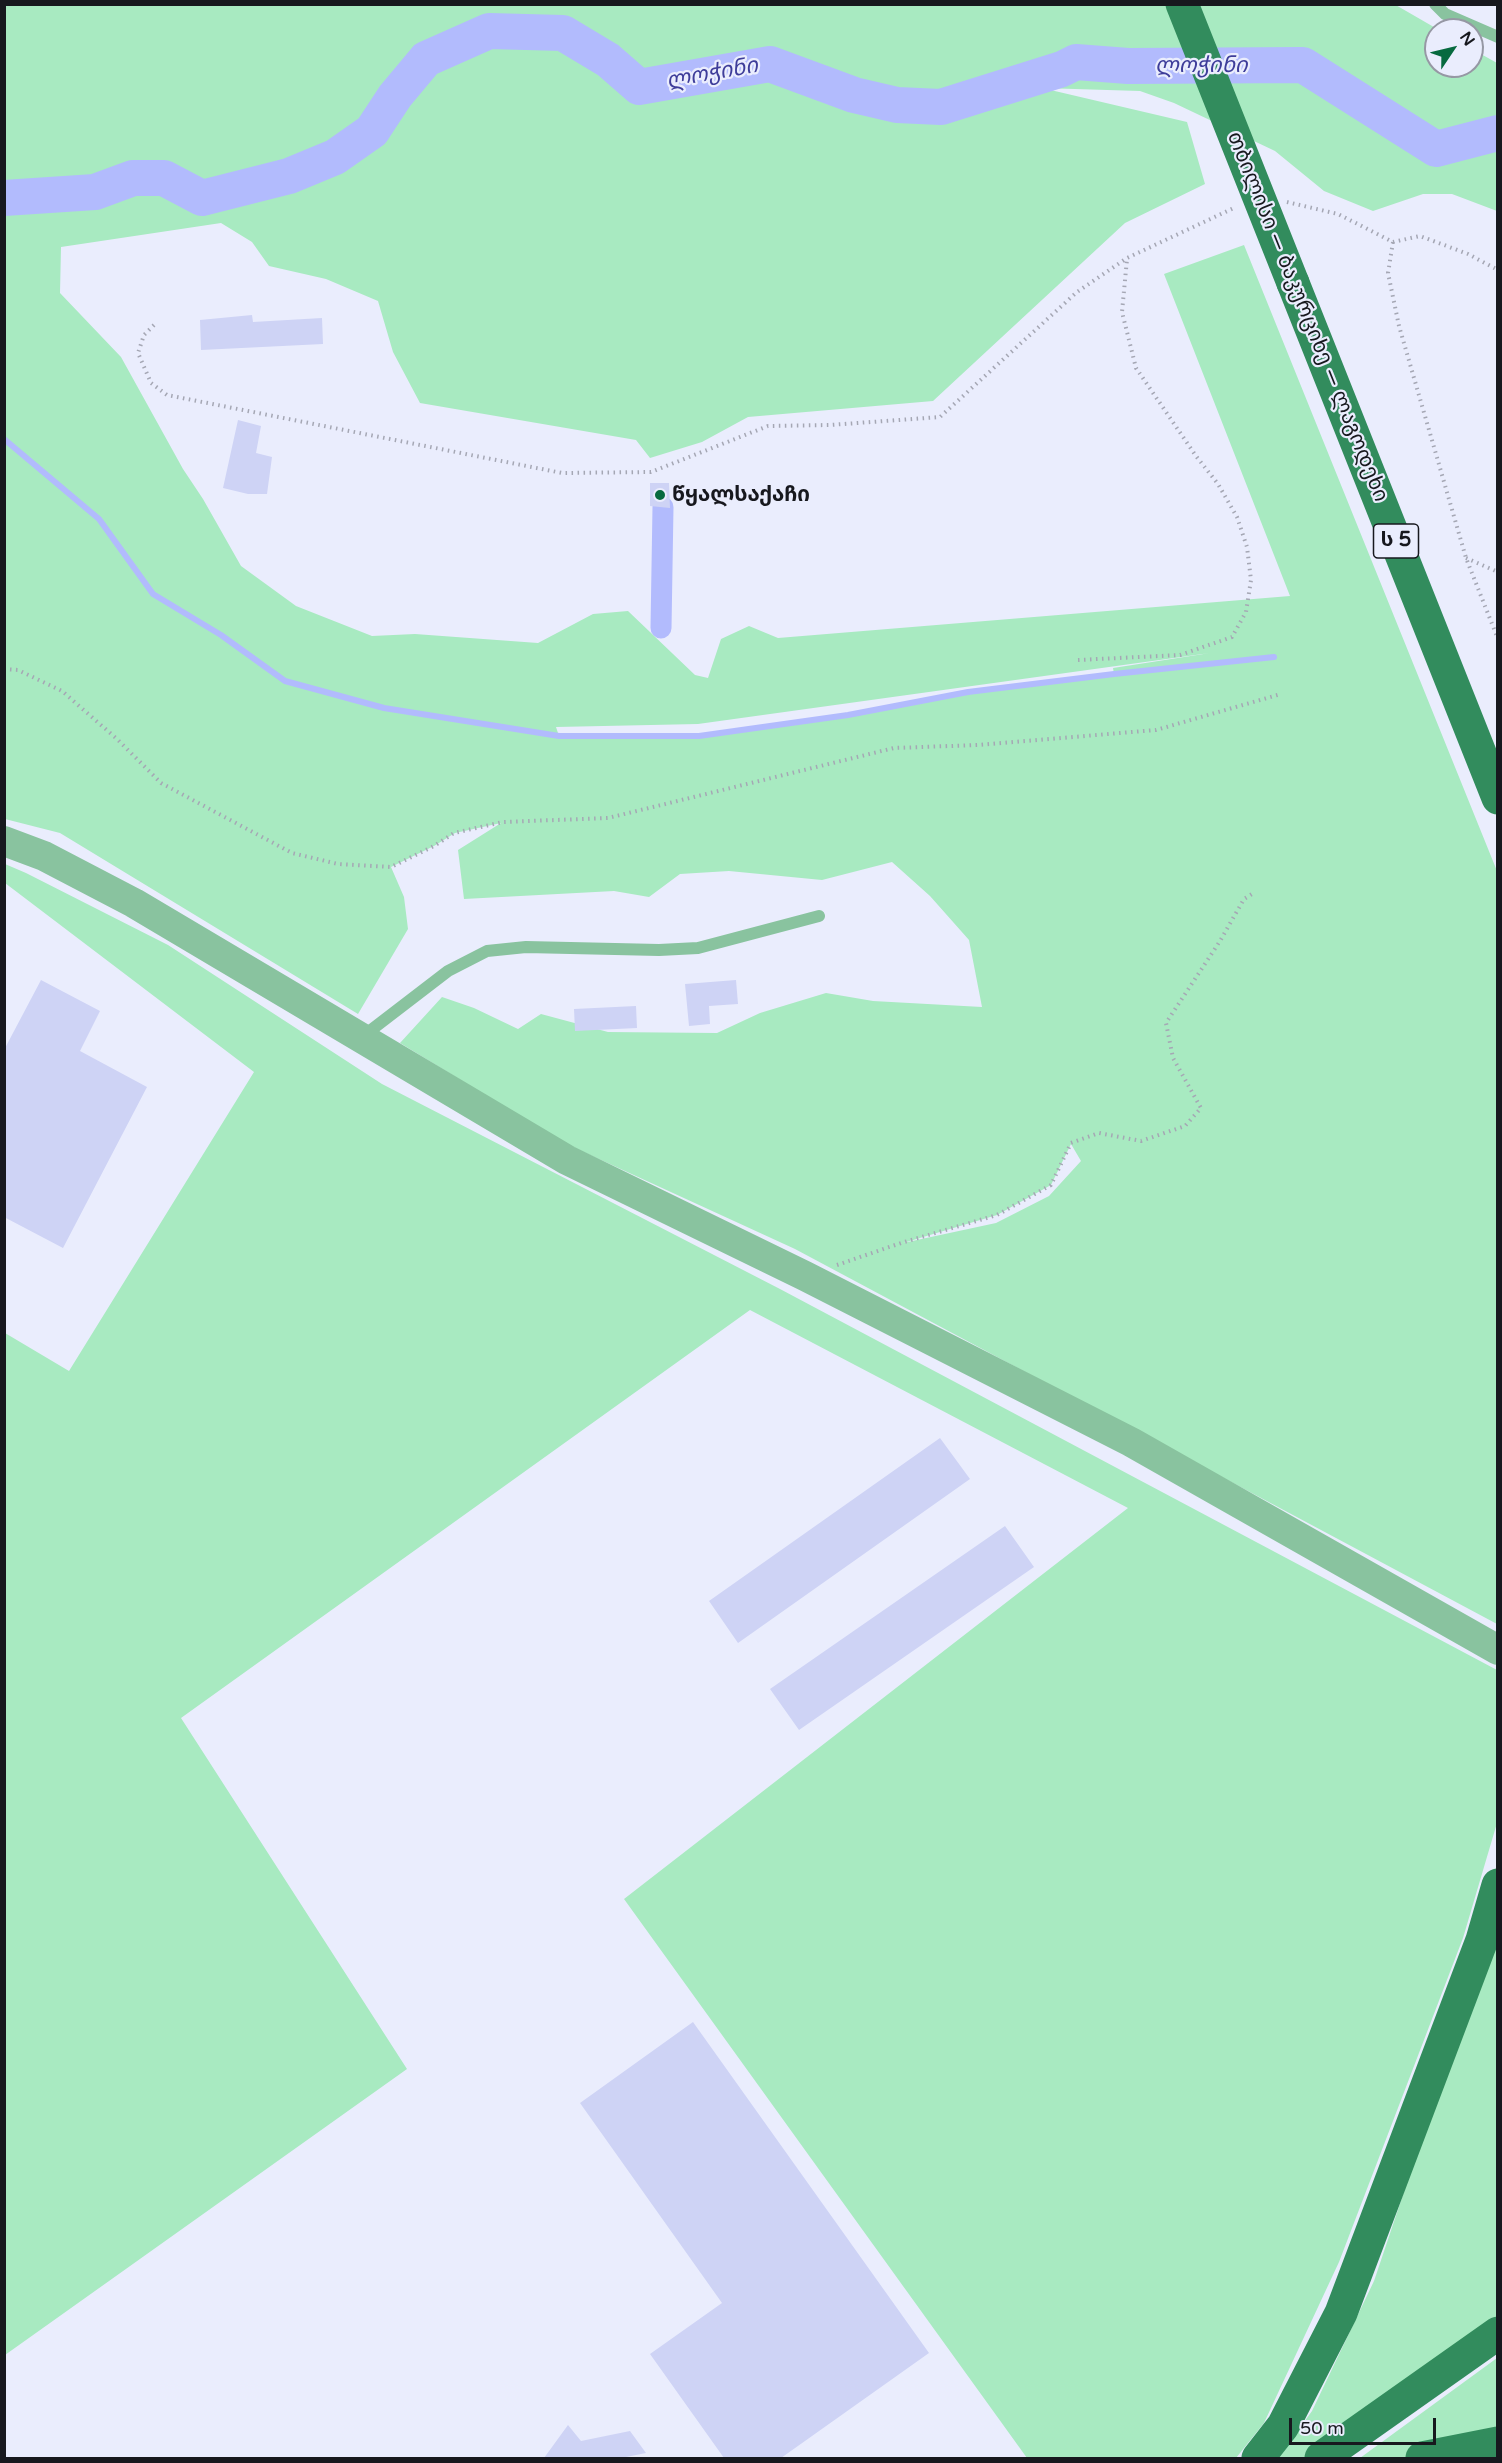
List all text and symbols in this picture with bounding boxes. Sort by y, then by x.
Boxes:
north arrow [1424,18,1484,78]
text: N [1455,28,1479,50]
water label: ლოჭინი [664,53,760,95]
water label: ლოჭინი [1155,53,1247,79]
street label: თბილისი — ბაკურციხე — ლაგოდეხი [1221,128,1393,506]
place label: წყალსაქაჩი [672,482,810,508]
marker: წყალსაქაჩი [653,488,667,502]
road number: ს 5 [1374,524,1418,558]
scale bar [1292,2406,1439,2444]
text: 50 m [1300,2417,1344,2439]

